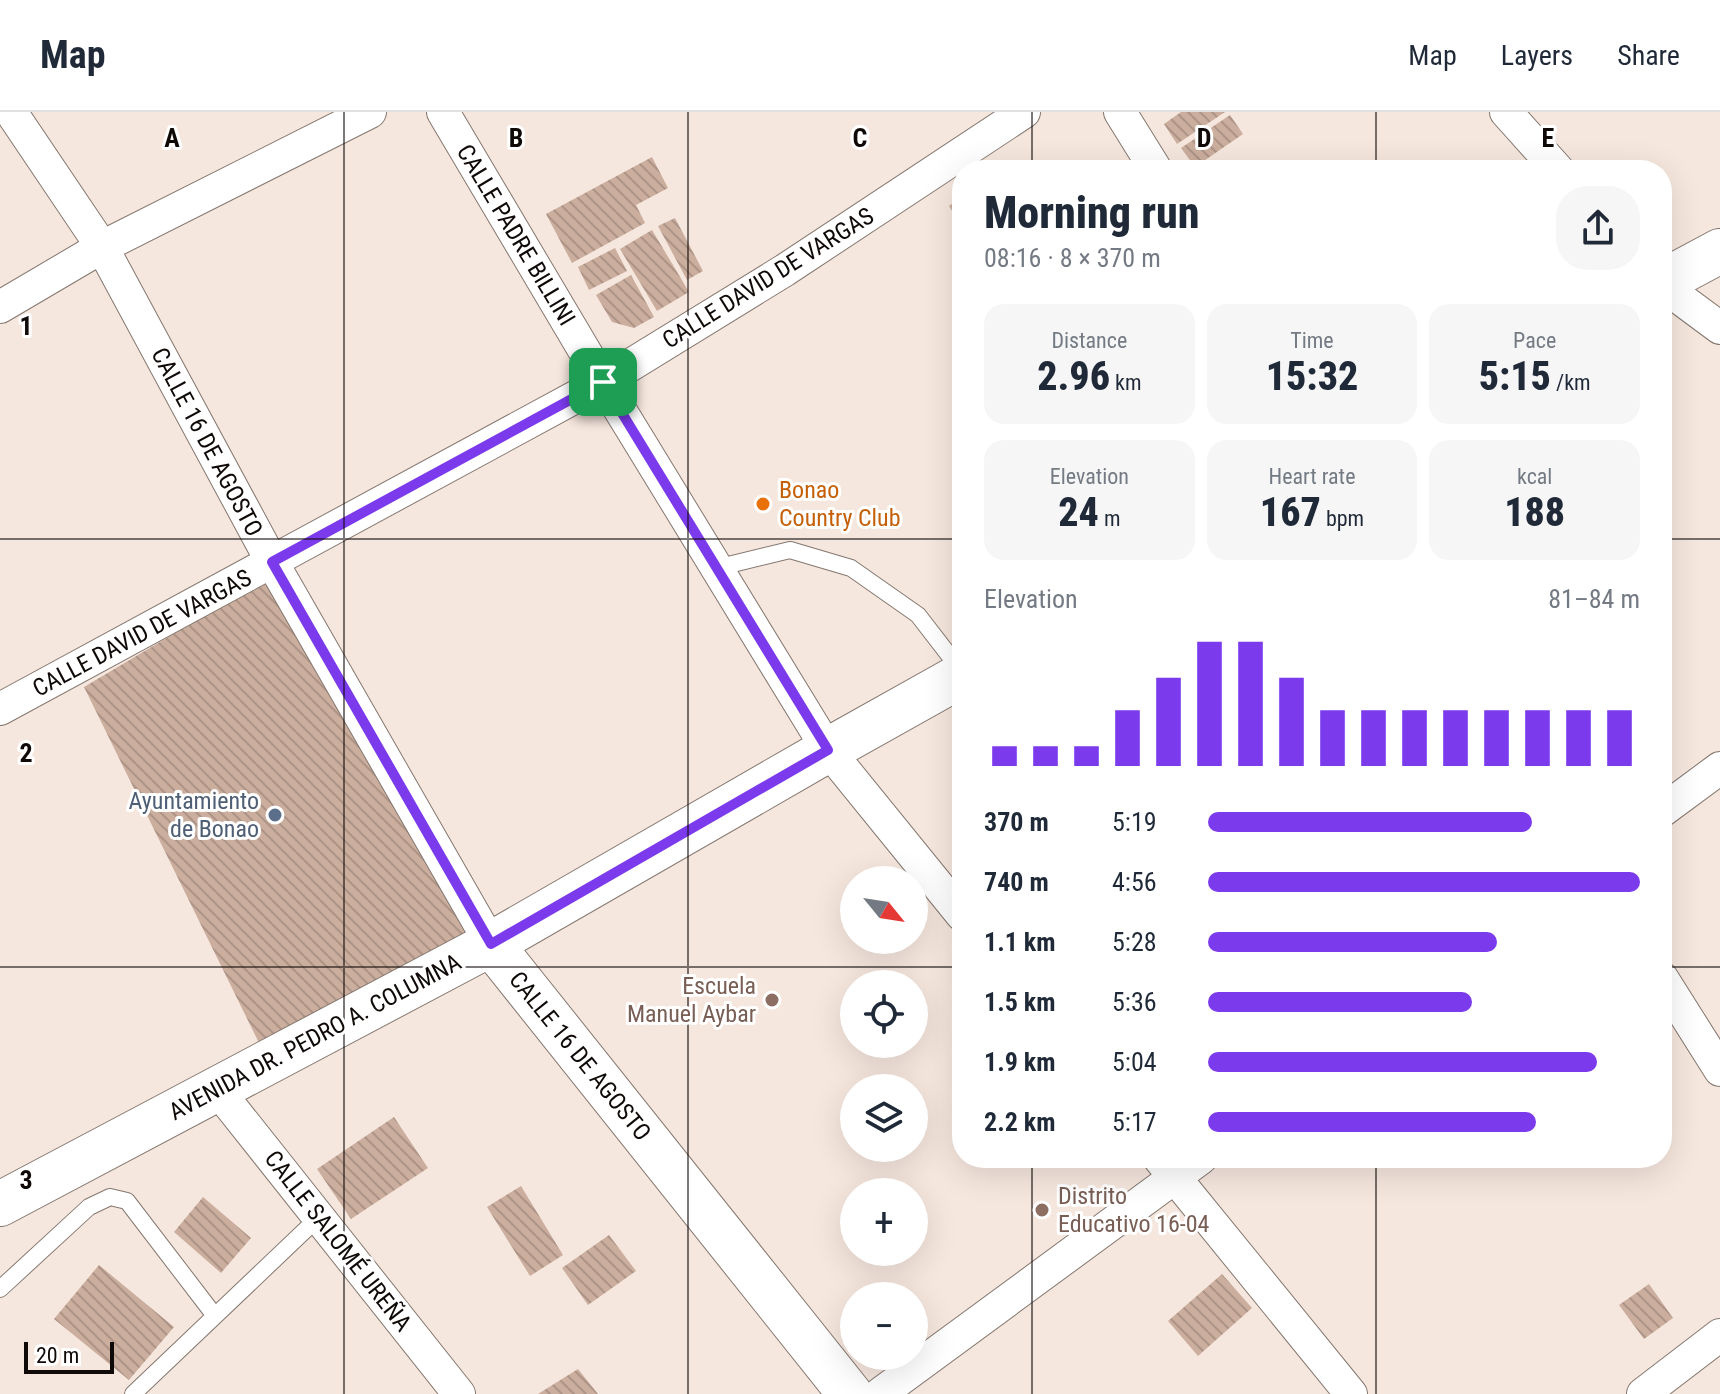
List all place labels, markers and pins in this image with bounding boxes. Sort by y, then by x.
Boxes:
pin [569,348,637,416]
place label: Bonao Country Club [779,476,901,532]
marker: Bonao Country Club [754,495,772,513]
place label: Ayuntamiento de Bonao [129,787,259,843]
marker: Ayuntamiento de Bonao [266,806,284,824]
place label: Escuela Manuel Aybar [627,972,756,1028]
marker: Escuela Manuel Aybar [763,991,781,1009]
place label: Distrito Educativo 16-04 [1058,1182,1210,1238]
marker: Distrito Educativo 16-04 [1033,1201,1051,1219]

